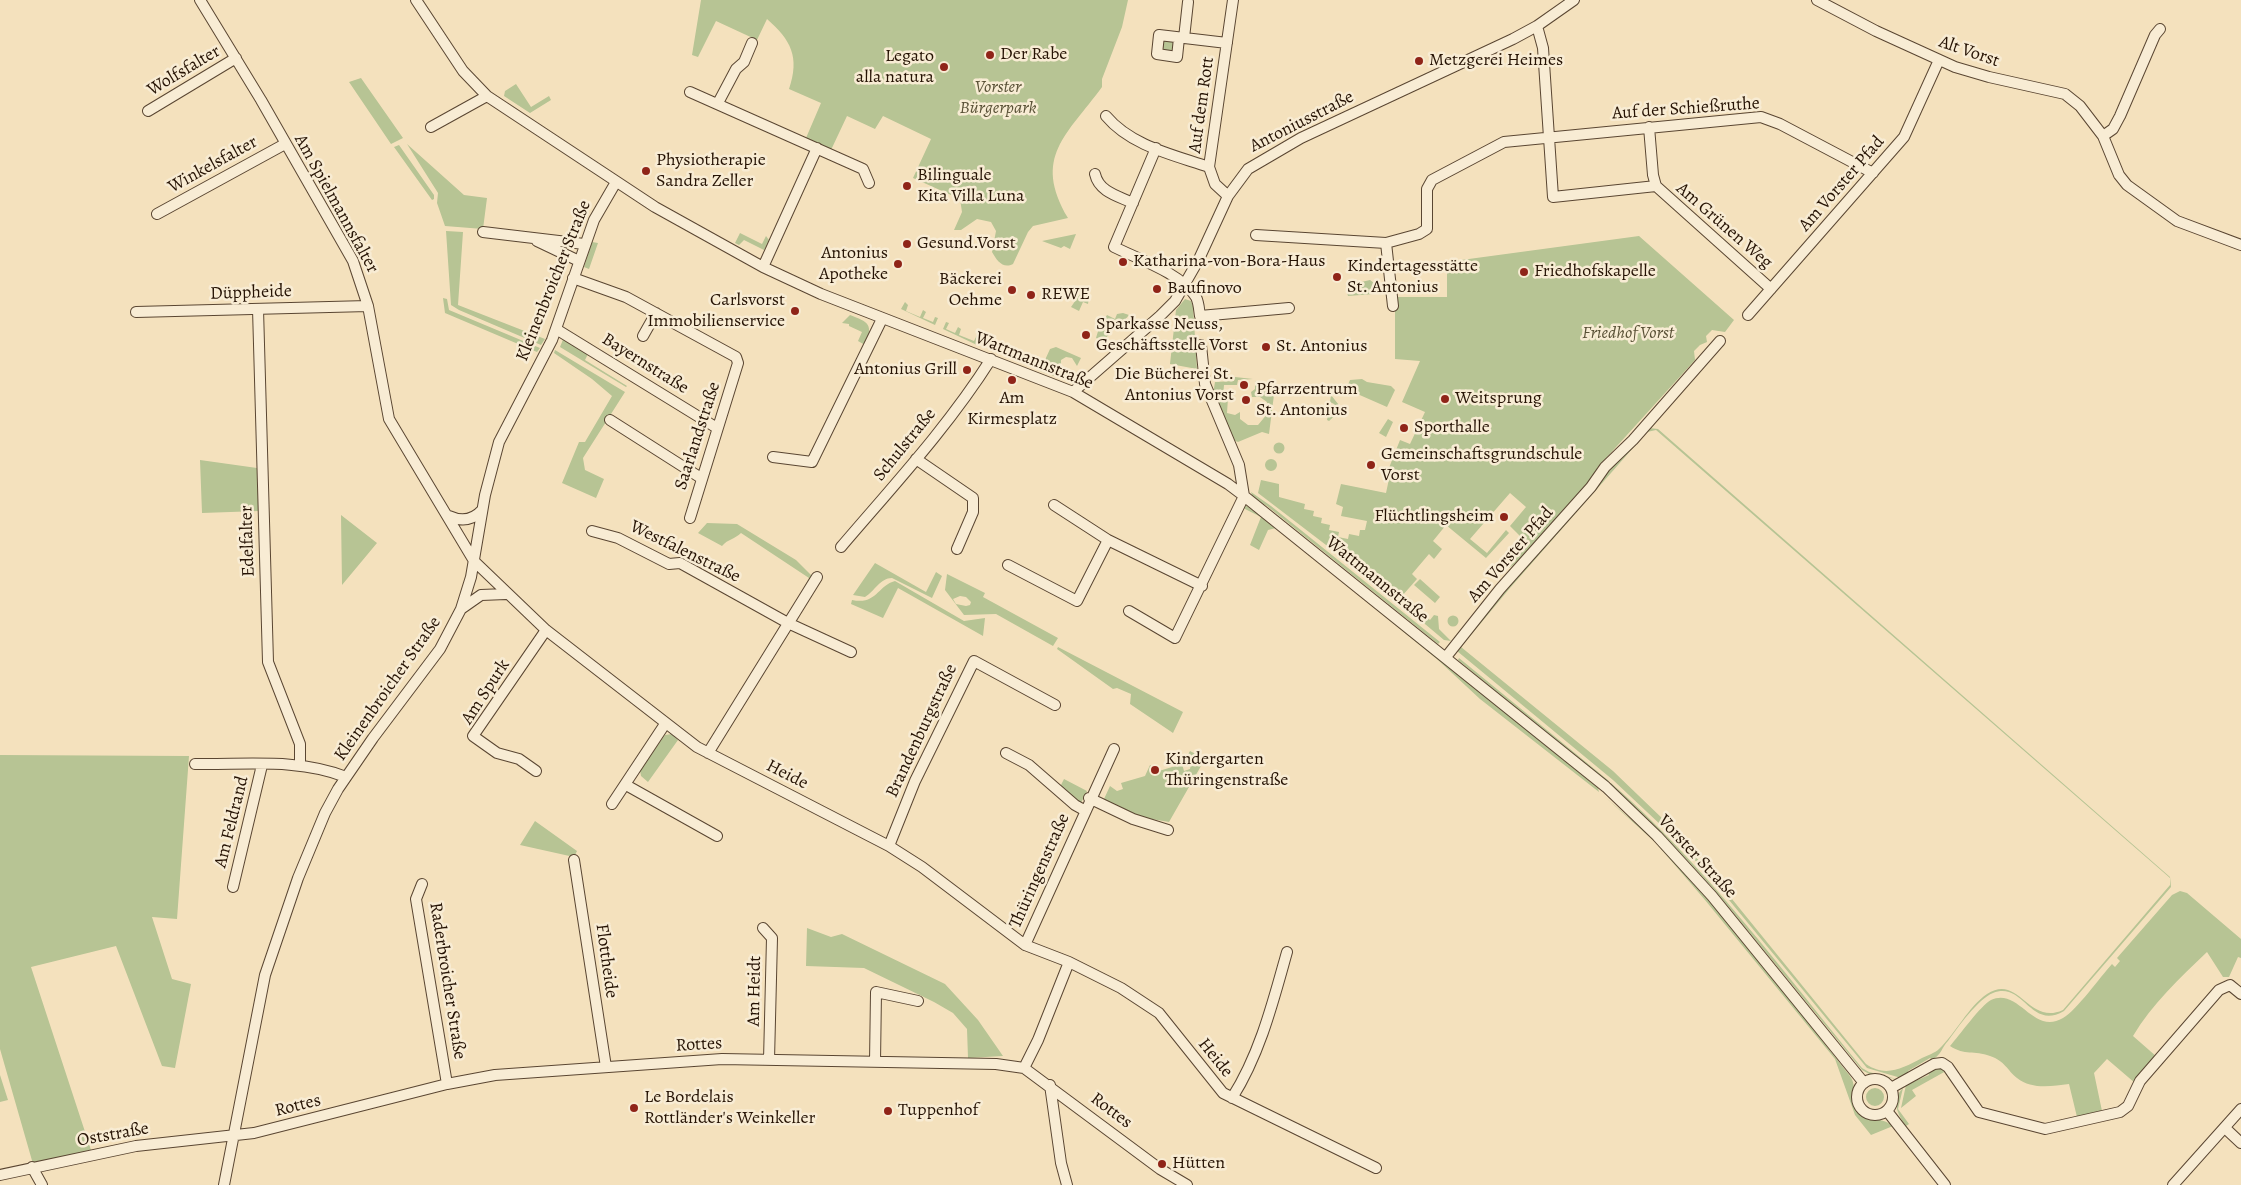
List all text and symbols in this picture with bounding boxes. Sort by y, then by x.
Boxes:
street label: Alt Vorst [1936,32,2002,72]
street label: Wolfsfalter [144,41,224,101]
place label: Der Rabe [1000,44,1067,66]
place label: Legato alla natura [856,46,934,88]
marker: Der Rabe [984,49,996,61]
place label: Metzgerei Heimes [1429,50,1563,72]
street label: Auf dem Rott [1185,55,1219,155]
marker: Metzgerei Heimes [1413,55,1425,67]
marker: Legato alla natura [938,61,950,73]
park label: Vorster Bürgerpark [960,77,1036,120]
street label: Antoniusstraße [1246,87,1358,157]
street label: Auf der Schießruthe [1611,93,1761,125]
street label: Am Spielmannsfalter [289,131,383,277]
street label: Winkelsfalter [165,132,261,198]
street label: Am Vorster Pfad [1795,132,1889,236]
place label: Physiotherapie Sandra Zeller [656,150,766,192]
marker: Physiotherapie Sandra Zeller [640,165,652,177]
place label: Bilinguale Kita Villa Luna [917,165,1024,208]
street label: Am Grünen Weg [1671,178,1777,274]
marker: Bilinguale Kita Villa Luna [901,180,913,192]
street label: Kleinenbroicher Straße [512,197,596,365]
place label: Gesund.Vorst [917,233,1016,255]
marker: Gesund.Vorst [901,238,913,250]
place label: Antonius Apotheke [819,243,888,286]
place label: Katharina-von-Bora-Haus [1133,251,1326,273]
marker: Katharina-von-Bora-Haus [1117,256,1129,268]
place label: Kindertagesstätte St. Antonius [1347,256,1478,298]
marker: Antonius Apotheke [892,258,904,270]
place label: Friedhofskapelle [1534,261,1656,283]
marker: Friedhofskapelle [1518,266,1530,278]
place label: Bäckerei Oehme [939,269,1002,312]
marker: Kindertagesstätte St. Antonius [1331,271,1343,283]
place label: Baufinovo [1167,278,1242,300]
street label: Düppheide [210,281,292,305]
marker: Baufinovo [1151,283,1163,295]
marker: Bäckerei Oehme [1006,284,1018,296]
place label: REWE [1041,284,1090,306]
marker: REWE [1025,289,1037,301]
place label: Carlsvorst Immobilienservice [647,290,785,332]
marker: Carlsvorst Immobilienservice [789,305,801,317]
place label: Sparkasse Neuss, Geschäftsstelle Vorst [1096,314,1248,356]
park label: Friedhof Vorst [1582,323,1674,345]
street label: Wattmannstraße [972,327,1096,395]
street label: Bayernstraße [598,329,692,399]
marker: Sparkasse Neuss, Geschäftsstelle Vorst [1080,329,1092,341]
place label: St. Antonius [1276,336,1367,358]
marker: St. Antonius [1260,341,1272,353]
place label: Antonius Grill [854,359,957,381]
marker: Antonius Grill [961,364,973,376]
place label: Die Bücherei St. Antonius Vorst [1114,364,1234,406]
marker: Am Kirmesplatz [1006,374,1018,386]
street label: Saarlandstraße [670,379,726,493]
marker: Die Bücherei St. Antonius Vorst [1238,379,1250,391]
place label: Pfarrzentrum St. Antonius [1256,379,1358,422]
place label: Am Kirmesplatz [967,388,1057,430]
place label: Weitsprung [1455,388,1542,410]
marker: Weitsprung [1439,393,1451,405]
marker: Pfarrzentrum St. Antonius [1240,394,1252,406]
street label: Schulstraße [869,404,941,486]
place label: Sporthalle [1414,417,1490,439]
marker: Sporthalle [1398,422,1410,434]
place label: Gemeinschaftsgrundschule Vorst [1381,444,1582,486]
marker: Gemeinschaftsgrundschule Vorst [1365,459,1377,471]
street label: Am Vorster Pfad [1464,503,1558,607]
street label: Edelfalter [236,505,260,577]
place label: Flüchtlingsheim [1374,506,1494,528]
marker: Flüchtlingsheim [1498,511,1510,523]
street label: Westfalenstraße [626,516,744,588]
street label: Wattmannstraße [1321,532,1433,628]
street label: Kleinenbroicher Straße [330,613,446,765]
street label: Am Spurk [457,655,515,729]
street label: Brandenburgstraße [882,661,962,801]
place label: Kindergarten Thüringenstraße [1165,749,1288,792]
street label: Heide [762,755,812,795]
marker: Kindergarten Thüringenstraße [1149,764,1161,776]
street label: Am Feldrand [210,774,254,870]
street label: Thüringenstraße [1005,810,1075,932]
street label: Vorster Straße [1653,811,1741,903]
street label: Raderbroicher Straße [424,901,470,1061]
street label: Flottheide [590,922,622,1000]
street label: Am Heidt [744,955,766,1027]
street label: Rottes [675,1033,723,1057]
street label: Heide [1193,1034,1237,1082]
place label: Le Bordelais Rottländer's Weinkeller [644,1087,815,1130]
street label: Rottes [1086,1088,1136,1134]
street label: Rottes [273,1090,323,1122]
place label: Tuppenhof [898,1100,978,1122]
marker: Le Bordelais Rottländer's Weinkeller [628,1102,640,1114]
marker: Tuppenhof [882,1105,894,1117]
street label: Oststraße [75,1118,151,1152]
place label: Hütten [1172,1153,1225,1175]
marker: Hütten [1156,1158,1168,1170]

